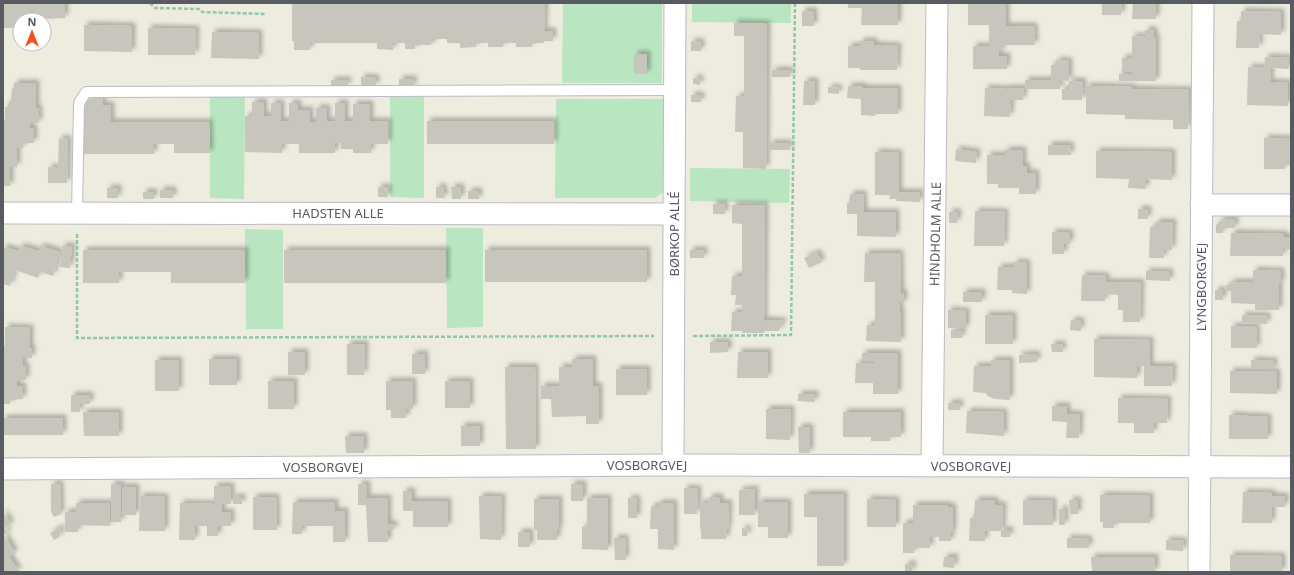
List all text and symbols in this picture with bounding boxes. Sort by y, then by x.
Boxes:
north arrow [12,12,52,52]
text: N [28,14,36,29]
street label: HINDHOLM ALLE [925,182,945,286]
street label: BØRKOP ALLÉ [665,191,683,277]
street label: HADSTEN ALLE [292,204,384,222]
street label: LYNGBORGVEJ [1192,243,1210,331]
street label: VOSBORGVEJ [607,456,687,474]
street label: VOSBORGVEJ [931,457,1011,475]
street label: VOSBORGVEJ [283,458,363,476]

